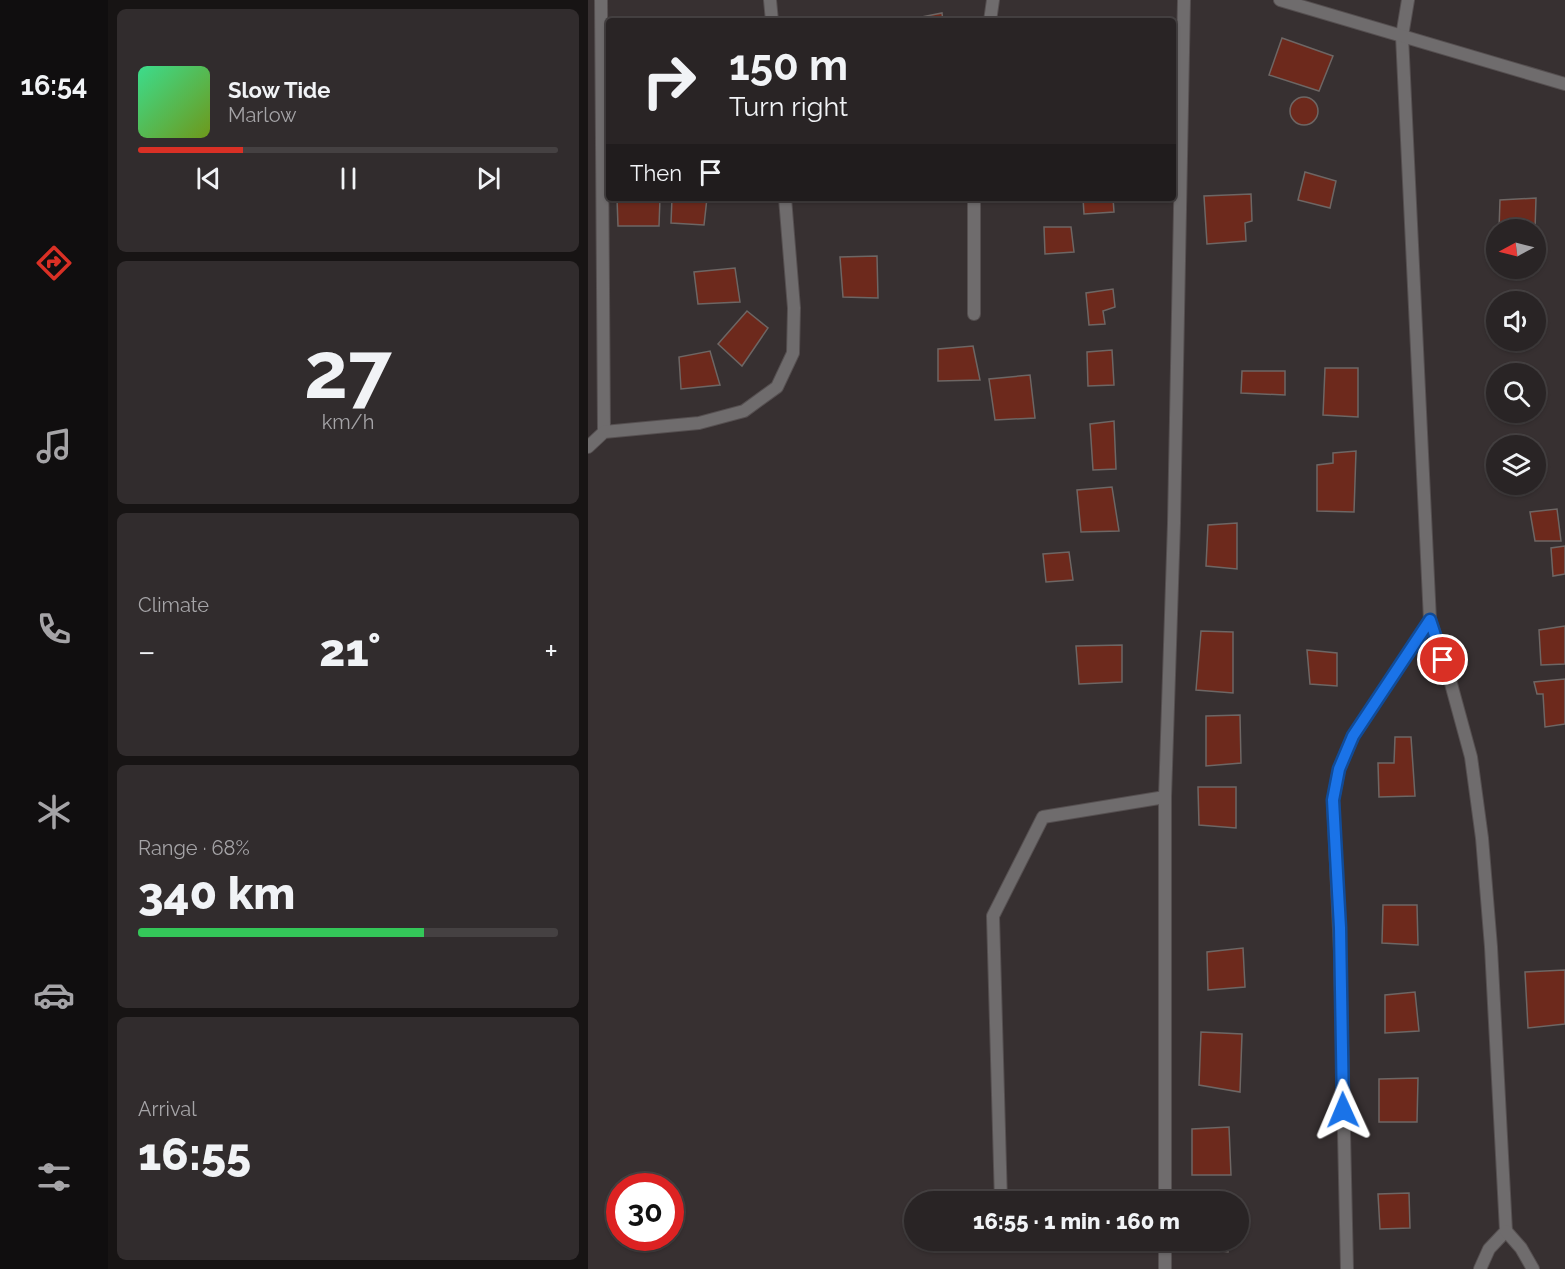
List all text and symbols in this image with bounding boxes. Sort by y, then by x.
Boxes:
text: 150 m [729,41,848,90]
icon: right [630,42,708,120]
text: 16:54 [21,70,87,101]
text: Slow Tide [228,77,330,103]
text: Turn right [729,91,848,122]
text: Marlow [228,103,297,127]
icon: arrive [694,156,727,189]
text: Then [630,160,682,186]
icon: previous [192,162,225,195]
icon: pause [332,162,365,195]
icon: next [472,162,505,195]
north arrow [1486,219,1546,279]
map controls [1486,219,1546,495]
icon: directions [33,242,75,284]
button: sound [1486,291,1546,351]
text: 27 [304,325,392,416]
button: search [1486,363,1546,423]
text: km/h [322,410,374,434]
icon: music [33,425,75,467]
button: layers [1486,435,1546,495]
text: Climate [138,593,209,617]
icon: phone [33,608,75,650]
text: 21° [319,624,381,677]
text: − [138,632,156,671]
text: + [544,632,558,671]
pin [1417,634,1468,685]
icon: arrive [1426,643,1459,676]
icon: climate [33,791,75,833]
text: Range · 68% [138,836,250,860]
text: 340 km [138,867,295,920]
icon: car [33,974,75,1016]
position arrow [1311,1078,1375,1142]
text: Arrival [138,1097,197,1121]
text: 16:55 [138,1128,251,1181]
icon: filters [33,1156,75,1198]
speed limit sign: 30 [606,1173,684,1251]
text: 16:55 · 1 min · 160 m [973,1208,1180,1234]

